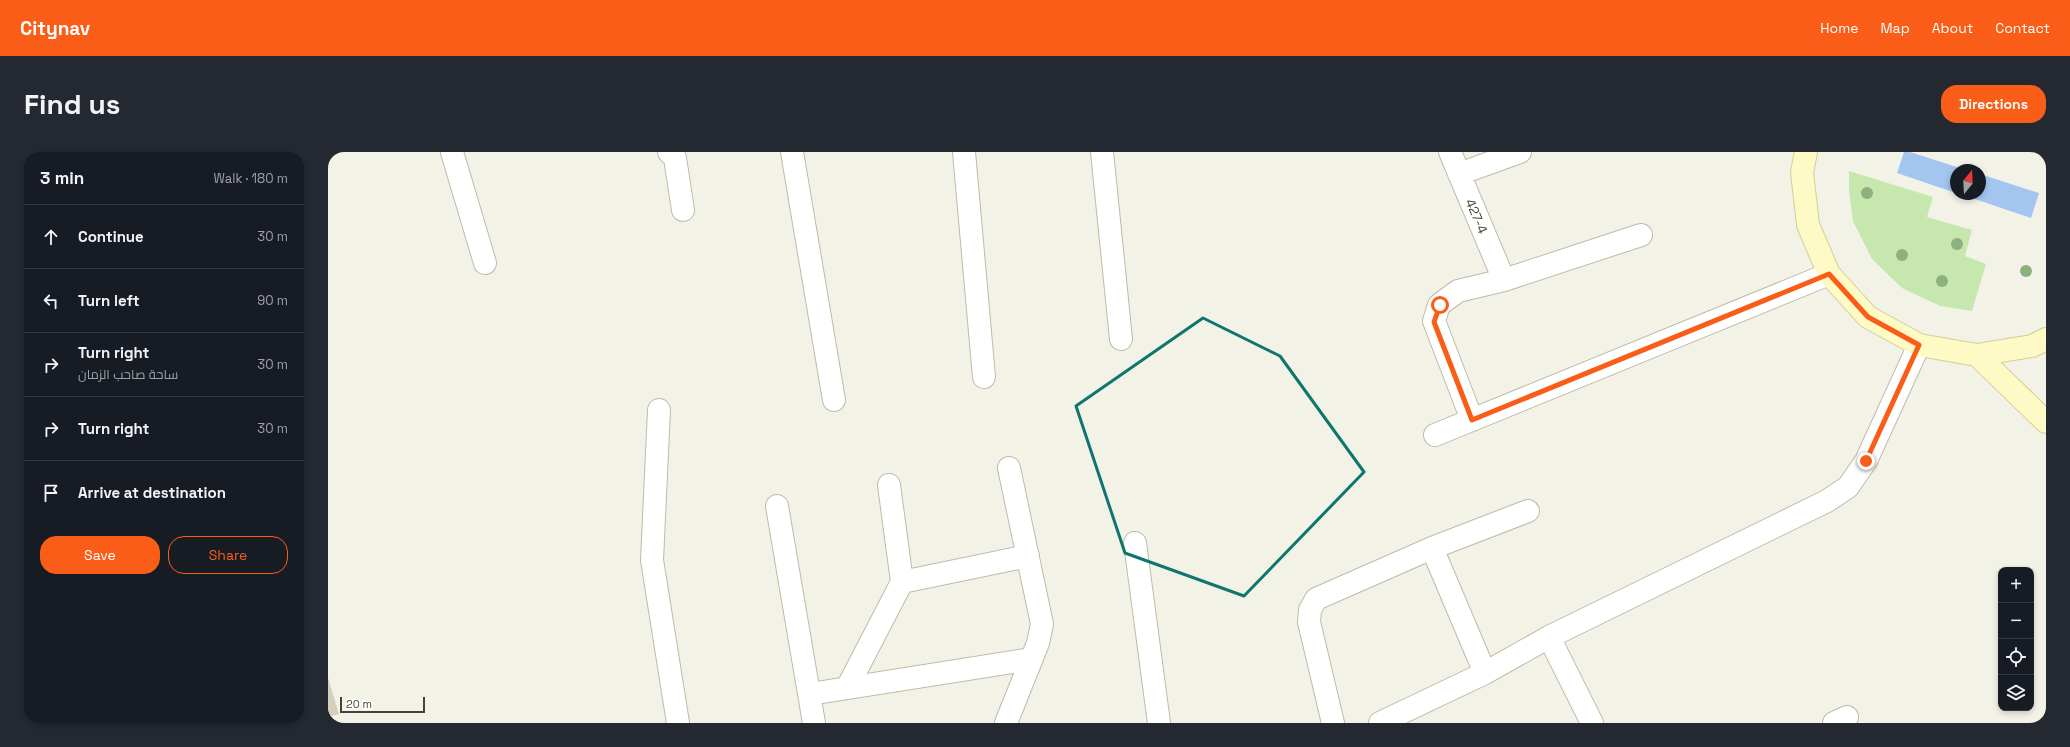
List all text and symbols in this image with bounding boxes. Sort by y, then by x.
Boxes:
text: Citynav [20,16,90,41]
text: Home [1820,19,1858,37]
text: Map [1880,19,1910,37]
text: About [1932,19,1973,37]
text: Contact [1995,19,2050,37]
button: Directions [1941,85,2046,123]
text: Find us [24,86,121,122]
north arrow [1950,164,1986,200]
text: 3 min [40,167,84,189]
text: Walk · 180 m [214,170,288,187]
street label: 427-4 [1462,196,1491,236]
icon: ahead [40,226,62,248]
text: Continue [78,227,144,246]
text: 30 m [257,228,288,245]
icon: left [40,290,62,312]
text: Turn left [78,291,140,310]
text: 90 m [257,292,288,309]
route start [1431,296,1449,314]
text: Turn right [78,343,149,362]
icon: right [40,354,62,376]
text: 30 m [257,356,288,373]
text: ساحة صاحب الزمان [78,366,178,383]
icon: right [40,418,62,440]
text: Turn right [78,419,149,438]
text: 30 m [257,420,288,437]
route end [1857,452,1875,470]
icon: arrive [40,482,62,504]
text: Arrive at destination [78,483,226,502]
button: Save [40,536,160,574]
button: Share [168,536,288,574]
map controls [1998,567,2034,711]
button: + [1998,567,2034,603]
button: − [1998,603,2034,639]
button: locate [1998,639,2034,675]
button: layers [1998,675,2034,711]
scale bar [340,695,425,714]
text: 20 m [346,697,372,711]

